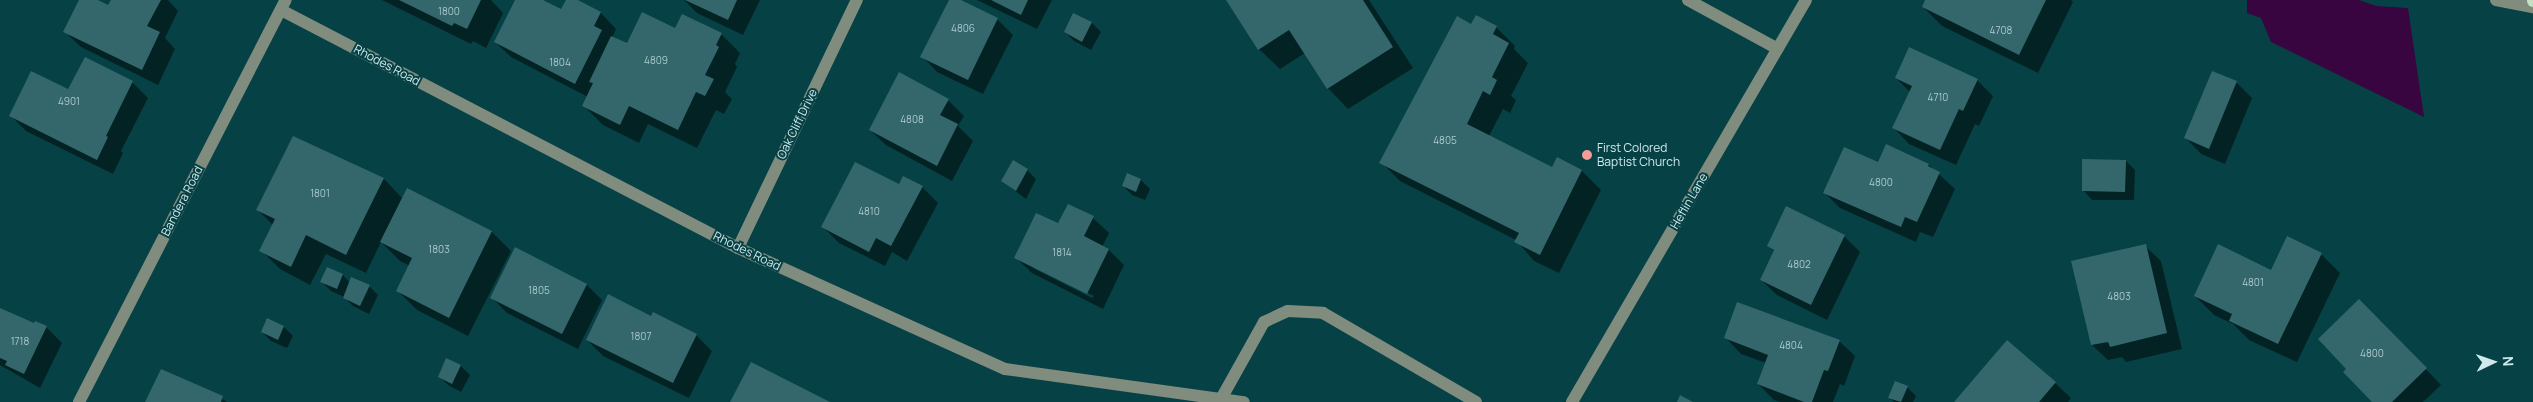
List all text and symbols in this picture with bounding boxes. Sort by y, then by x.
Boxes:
house number: 1800 [438,6,460,18]
house number: 4806 [951,23,975,35]
house number: 4708 [1990,25,2012,37]
street label: Rhodes Road [351,41,423,89]
house number: 4809 [644,55,668,67]
house number: 1804 [549,57,571,69]
street label: Oak Cliff Drive [774,87,820,161]
house number: 4710 [1928,92,1948,104]
house number: 4901 [58,96,80,108]
house number: 4808 [900,114,924,126]
house number: 4805 [1433,135,1457,147]
place label: First Colored Baptist Church [1597,141,1680,169]
marker: First Colored Baptist Church [1581,149,1593,161]
street label: Bandera Road [158,164,206,238]
street label: Heflin Lane [1667,171,1711,231]
house number: 4800 [1869,177,1893,189]
house number: 1801 [310,188,330,200]
house number: 4810 [858,206,880,218]
street label: Rhodes Road [711,229,783,273]
house number: 1803 [428,244,450,256]
house number: 1814 [1052,247,1072,259]
house number: 4802 [1787,259,1811,271]
house number: 4801 [2242,277,2264,289]
house number: 1805 [528,285,550,297]
house number: 4803 [2107,291,2131,303]
house number: 1807 [631,331,651,343]
house number: 1718 [11,336,29,348]
north arrow [2468,337,2518,387]
house number: 4804 [1779,340,1803,352]
house number: 4800 [2360,348,2384,360]
text: N [2499,356,2518,367]

